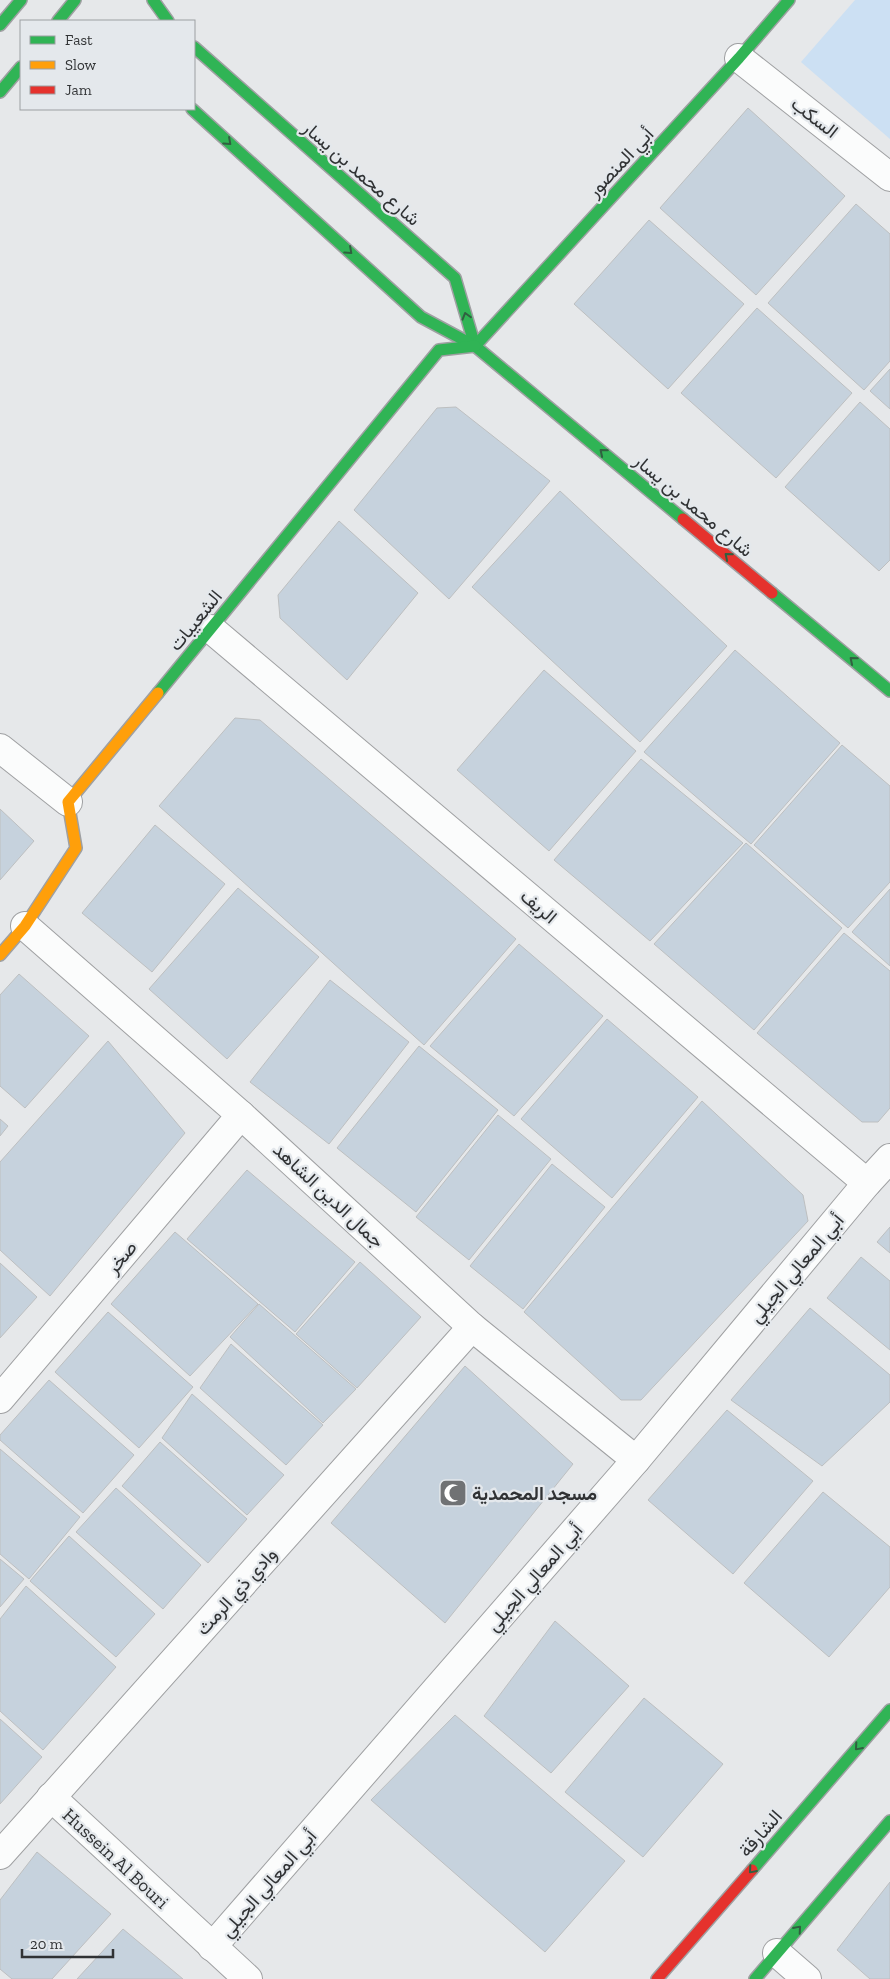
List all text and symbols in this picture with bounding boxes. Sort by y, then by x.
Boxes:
legend [20,20,195,110]
text: Fast [65,31,93,49]
text: Slow [65,56,97,74]
text: Jam [65,81,92,99]
street label: السكب [787,92,843,143]
street label: شارع محمد بن يسار [297,115,425,231]
street label: أبي المنصور [582,123,661,205]
one-way arrow [223,136,232,145]
one-way arrow [343,245,352,254]
one-way arrow [462,312,472,321]
street label: شارع محمد بن يسار [628,448,758,563]
one-way arrow [600,450,609,458]
one-way arrow [724,553,733,562]
street label: الشعيبات [164,585,227,655]
one-way arrow [849,657,858,666]
street label: الريف [516,884,562,928]
street label: جمال الدين الشاهد [268,1138,389,1253]
street label: أبي المعالي الجيلي [744,1209,852,1330]
street label: صخر [100,1236,142,1279]
mosque icon: مسجد المحمدية [438,1478,468,1508]
place label: مسجد المحمدية [472,1482,597,1505]
street label: أبي المعالي الجيلي [481,1519,590,1639]
street label: وادي ذي الرمث [191,1543,285,1643]
one-way arrow [855,1742,864,1751]
street label: Hussein Al Bouri [58,1803,174,1913]
street label: الشارقة [734,1805,787,1861]
street label: أبي المعالي الجيلي [215,1825,324,1945]
one-way arrow [749,1864,757,1873]
one-way arrow [792,1925,801,1934]
scale bar [22,1926,114,1958]
text: 20 m [30,1935,63,1953]

